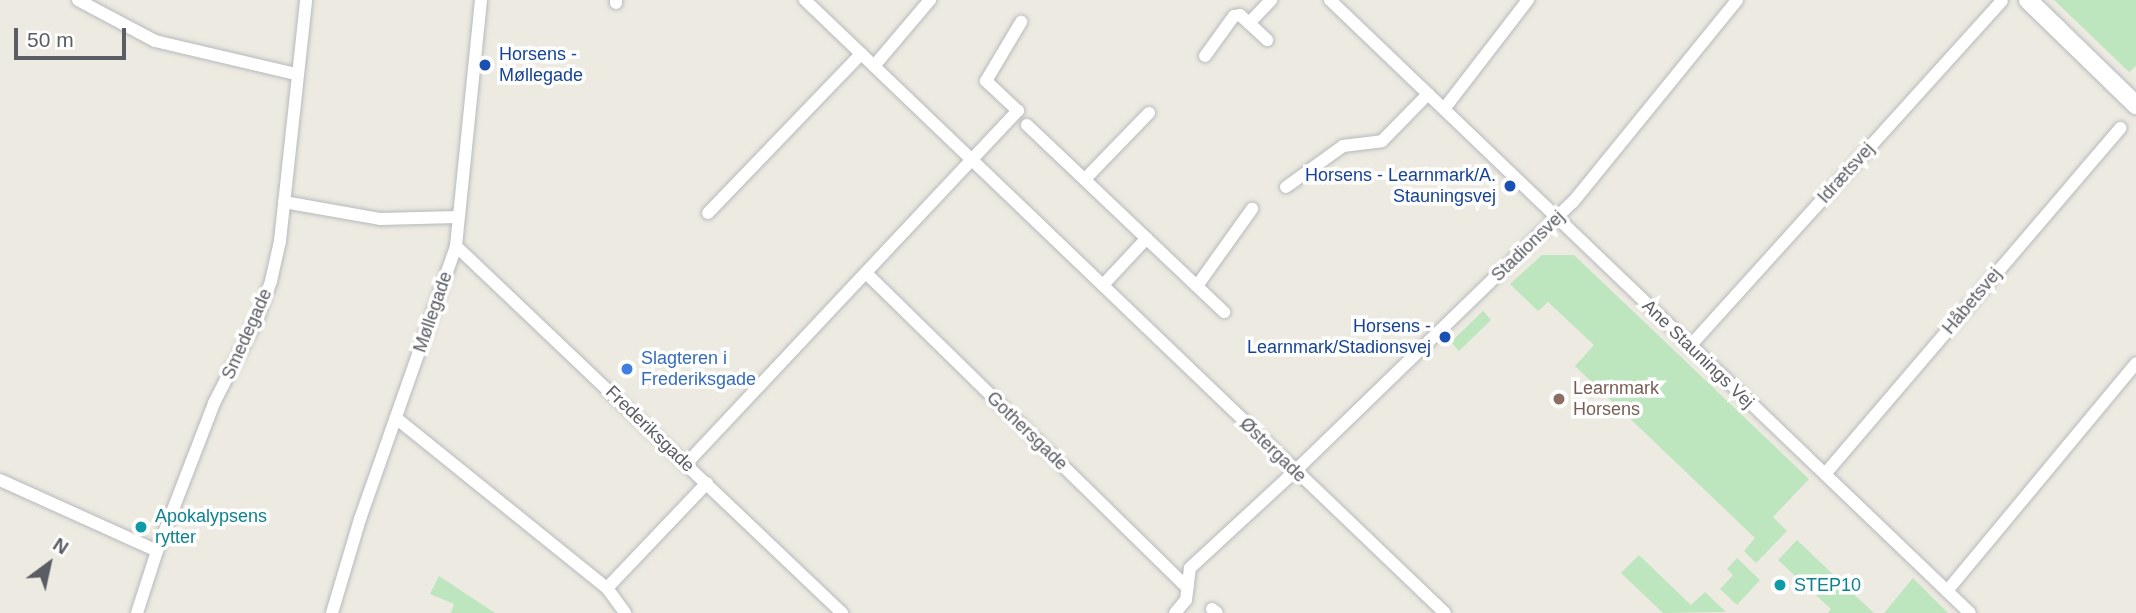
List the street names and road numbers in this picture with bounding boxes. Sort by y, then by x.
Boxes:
street label: Idrætsvej [1813,138,1879,208]
street label: Stadionsvej [1487,206,1569,286]
street label: Håbetsvej [1938,263,2006,339]
street label: Møllegade [409,269,457,355]
street label: Smedegade [217,285,277,383]
street label: Ane Staunings Vej [1638,295,1758,413]
street label: Frederiksgade [601,381,699,477]
street label: Gothersgade [982,387,1072,475]
street label: Østergade [1235,413,1311,487]

